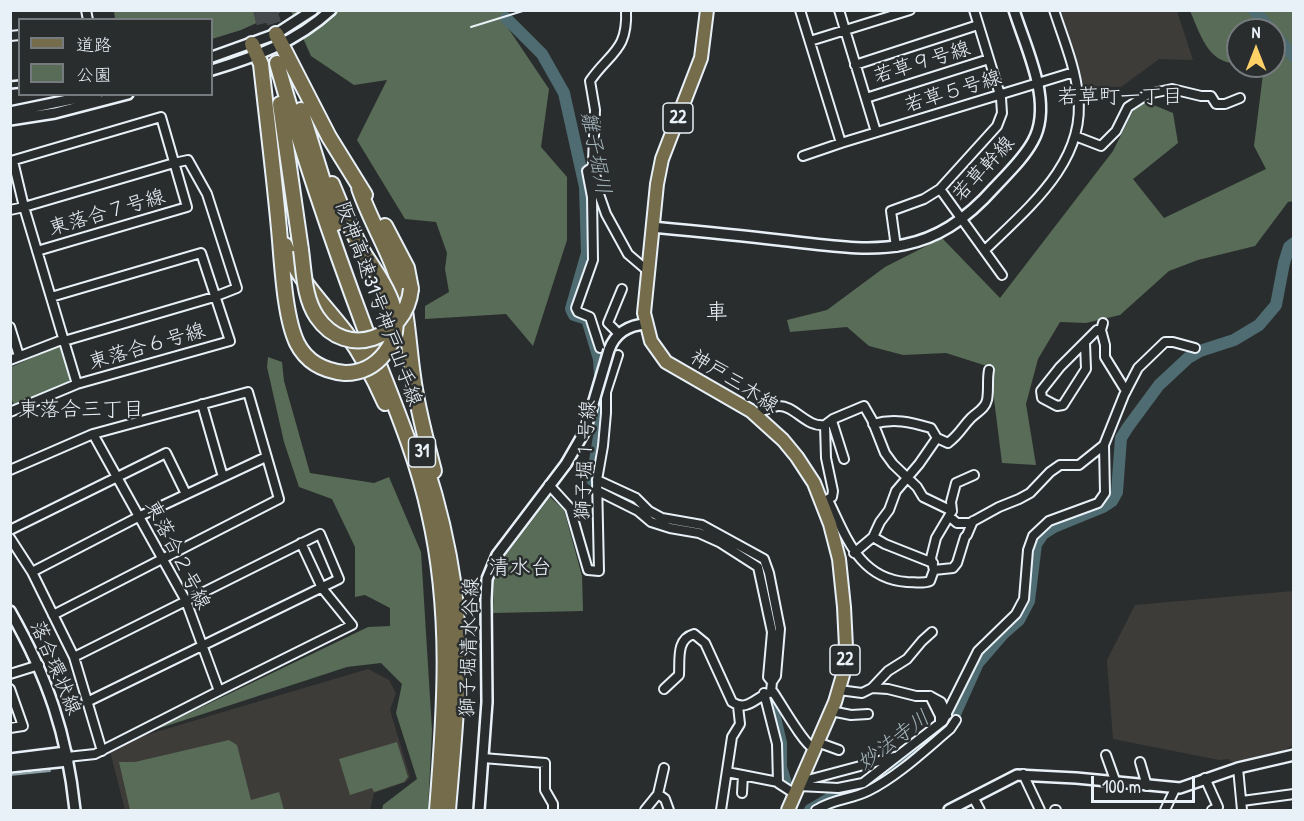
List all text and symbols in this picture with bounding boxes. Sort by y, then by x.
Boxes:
legend [18,18,213,96]
north arrow [1226,18,1286,78]
text: N [1252,21,1260,43]
text: 道路 [76,32,112,57]
street label: 若草９号線 [871,37,973,89]
text: 公園 [76,62,112,87]
street label: 若草５号線 [902,66,1004,118]
district label: 若草町一丁目 [1057,84,1183,110]
road number: 22 [663,103,693,133]
water label: 雛子堀川 [575,109,615,197]
street label: 若草幹線 [948,132,1020,206]
street label: 東落合７号線 [46,185,168,241]
street label: 阪神高速31号神戸山手線 [330,198,426,410]
district label: 車 [706,300,728,326]
street label: 東落合６号線 [86,319,208,375]
street label: 神戸三木線 [685,345,783,419]
district label: 東落合三丁目 [18,397,144,423]
street label: 獅子堀１号線 [571,399,601,521]
road number: 31 [408,437,436,467]
street label: 東落合２号線 [139,496,215,614]
district label: 清水台 [489,555,551,581]
street label: 獅子堀清水谷線 [456,577,484,717]
street label: 落合環状線 [24,617,86,719]
road number: 22 [830,645,860,675]
water label: 妙法寺川 [853,706,935,776]
scale bar [1094,764,1198,802]
text: 100 m [1102,774,1141,799]

